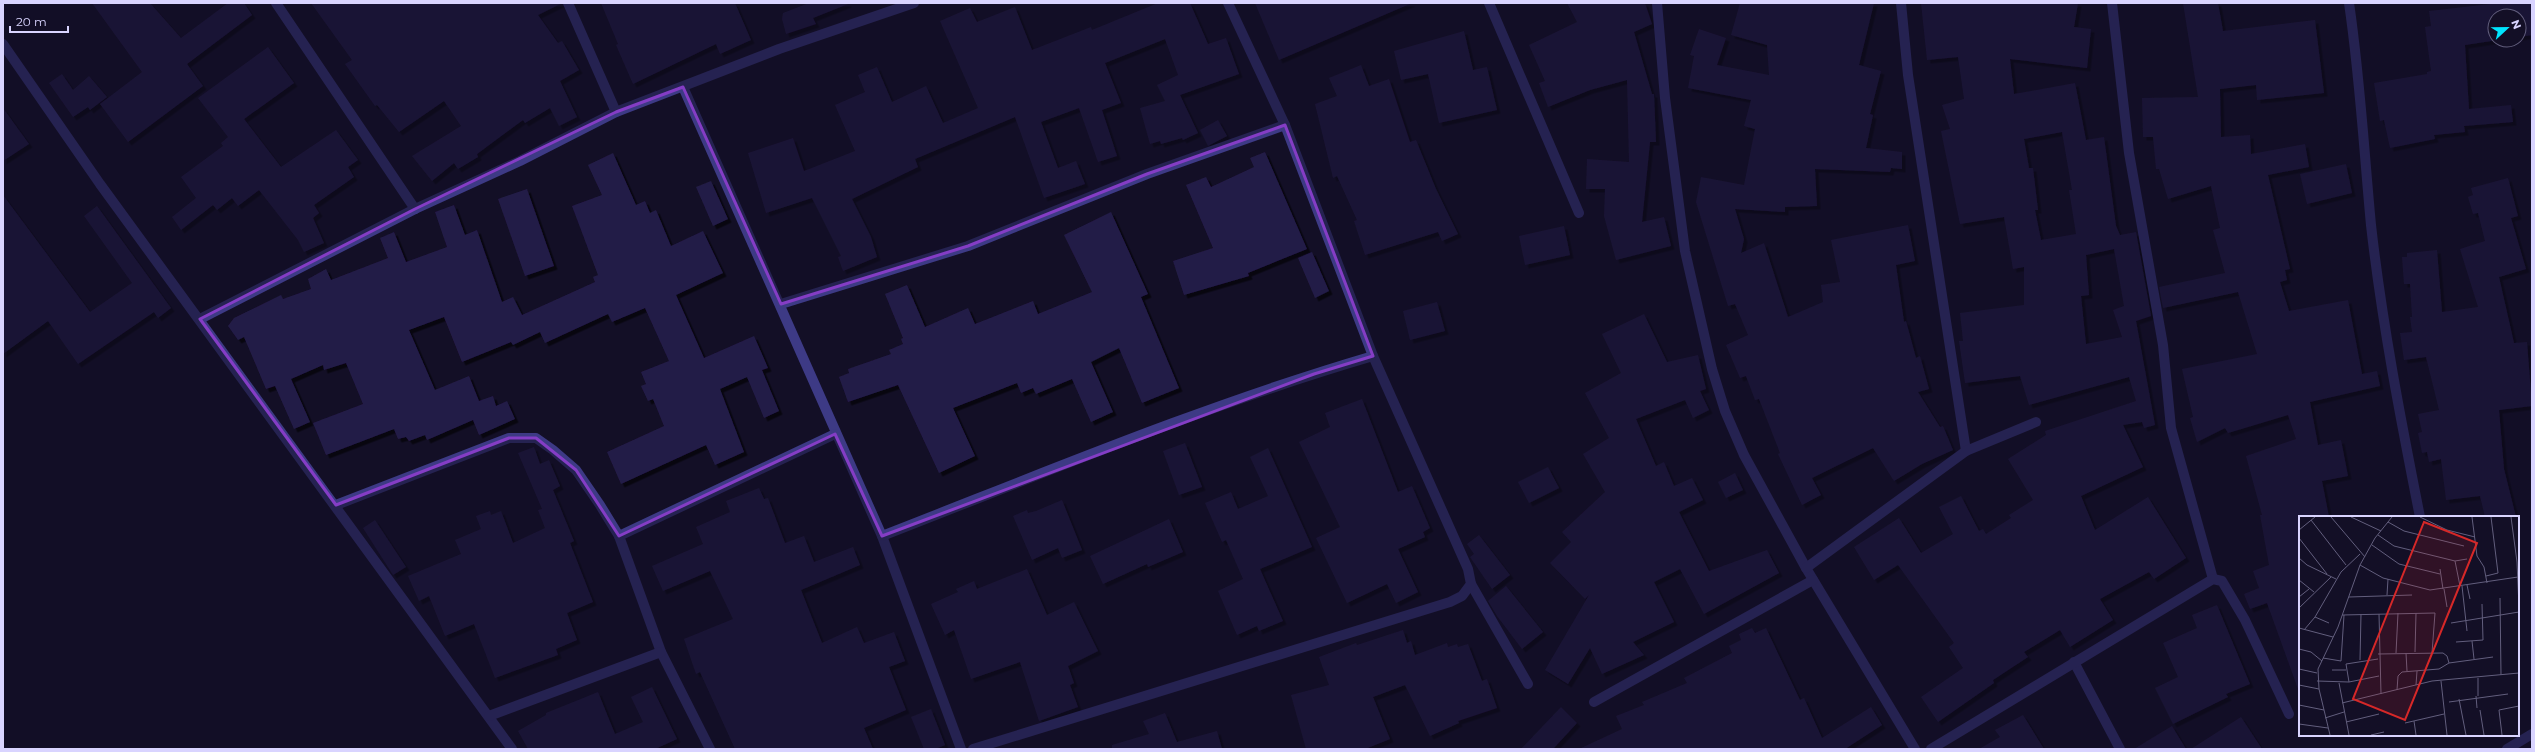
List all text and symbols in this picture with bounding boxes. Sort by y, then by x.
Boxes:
scale bar [10,8,68,34]
north arrow [2487,8,2527,48]
text: 20 m [16,14,47,29]
text: N [2508,18,2524,31]
inset map [2299,516,2519,736]

